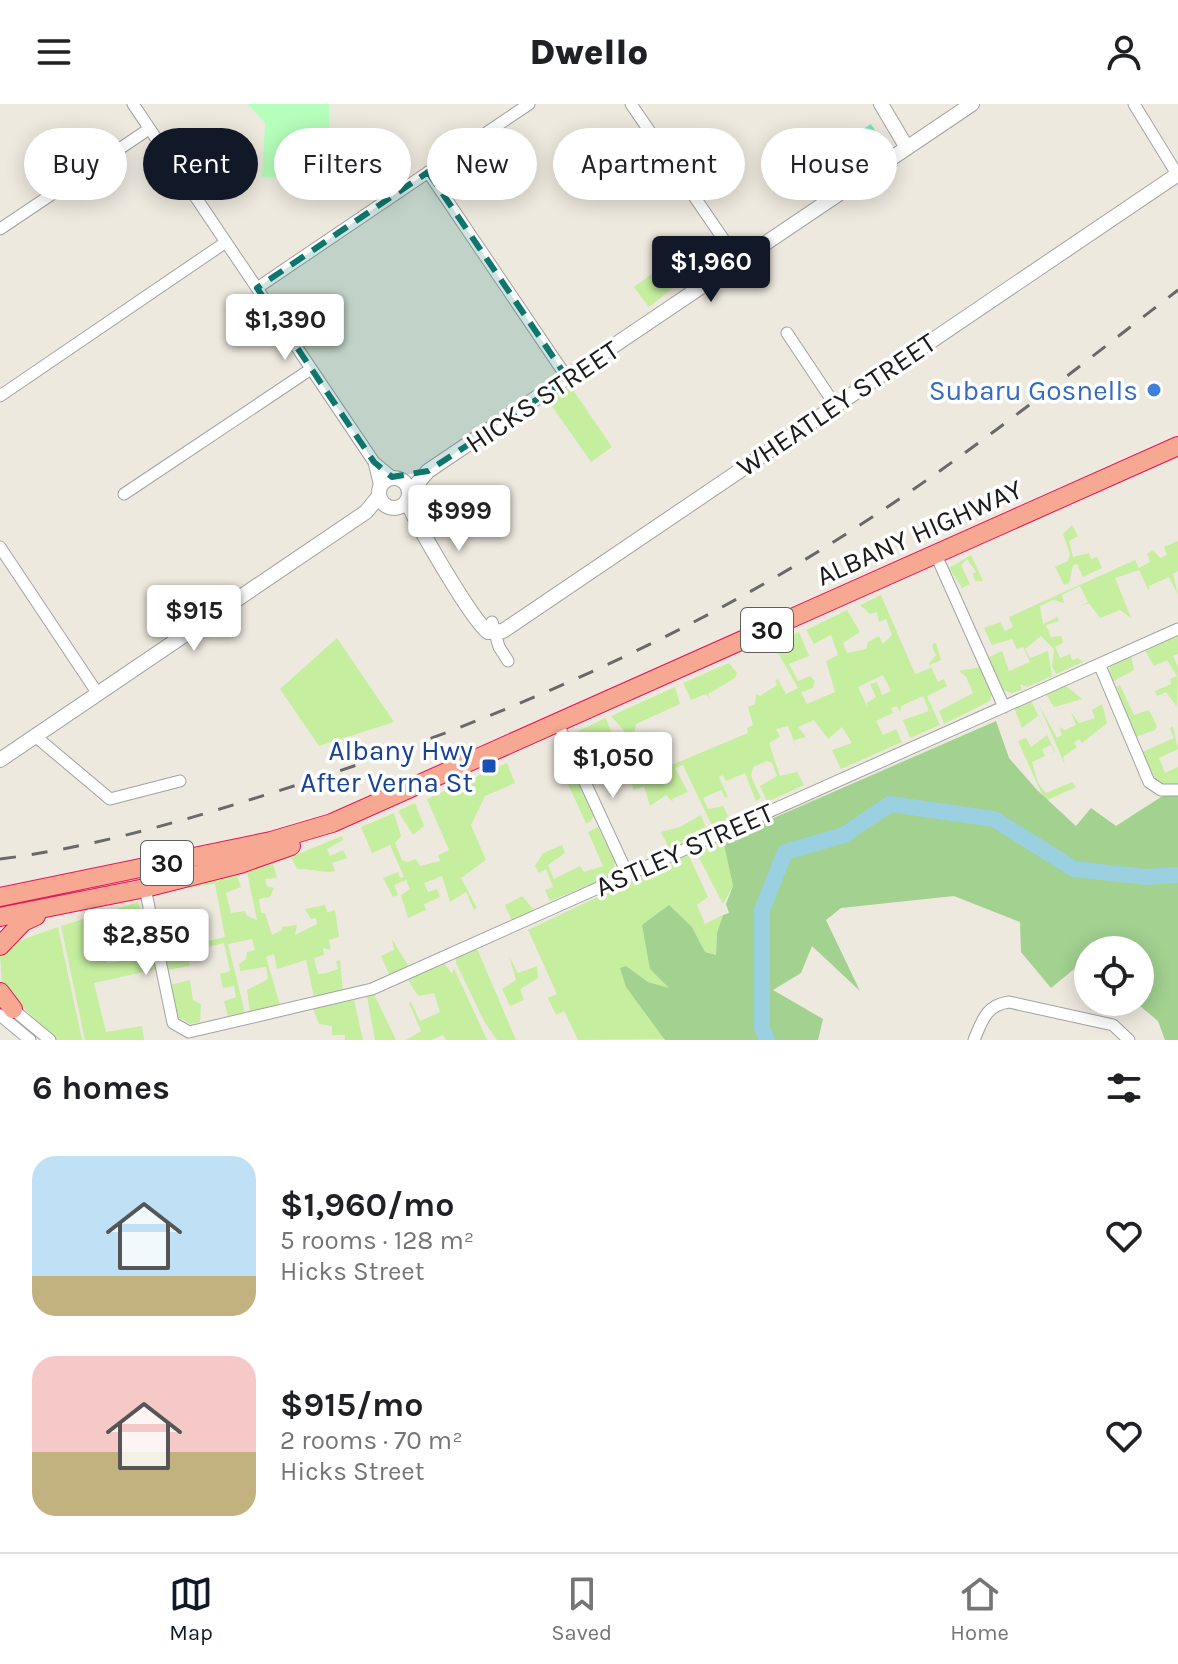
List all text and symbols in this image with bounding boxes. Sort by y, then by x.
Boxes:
icon: menu [32,30,76,74]
icon: person [1102,30,1146,74]
text: Dwello [530,31,648,73]
chip: Buy [24,128,127,200]
chip: Rent [143,128,258,200]
chip: Filters [274,128,411,200]
chip: New [427,128,537,200]
chip: Apartment [553,128,745,200]
chip: House [761,128,897,200]
pin: $1,960 [646,236,776,304]
text: $1,960 [670,246,752,277]
pin: $1,390 [220,294,350,362]
text: $1,390 [244,304,326,335]
street label: WHEATLEY STREET [731,326,942,483]
street label: HICKS STREET [459,333,625,460]
place label: Subaru Gosnells [929,374,1138,407]
marker: Subaru Gosnells [1145,381,1163,399]
street label: ALBANY HIGHWAY [811,472,1028,593]
pin: $999 [412,485,506,553]
text: $999 [426,495,492,526]
pin: $915 [147,585,241,653]
text: $915 [165,595,223,626]
road number: 30 [741,608,793,652]
pin: $1,050 [548,732,678,800]
place label: Albany Hwy After Verna St [300,734,473,799]
text: $1,050 [572,742,654,773]
marker: Albany Hwy After Verna St [480,757,498,775]
street label: ASTLEY STREET [590,795,778,903]
road number: 30 [141,841,193,885]
pin: $2,850 [81,909,211,977]
text: $2,850 [102,919,190,950]
map controls [1074,936,1154,1016]
button: locate [1074,936,1154,1016]
icon: filters [1102,1066,1146,1110]
text: 6 homes [32,1068,170,1108]
text: $1,960/mo [280,1185,455,1225]
icon: home [96,1188,192,1284]
icon: heart [1102,1214,1146,1258]
text: 5 rooms · 128 m² [280,1225,474,1256]
text: Hicks Street [280,1256,424,1287]
text: $915/mo [280,1385,424,1425]
icon: home [96,1388,192,1484]
icon: heart [1102,1414,1146,1458]
text: 2 rooms · 70 m² [280,1425,463,1456]
text: Hicks Street [280,1456,424,1487]
tab: Map [169,1572,213,1646]
tab: Saved [551,1572,612,1646]
tab: Home [950,1572,1009,1646]

